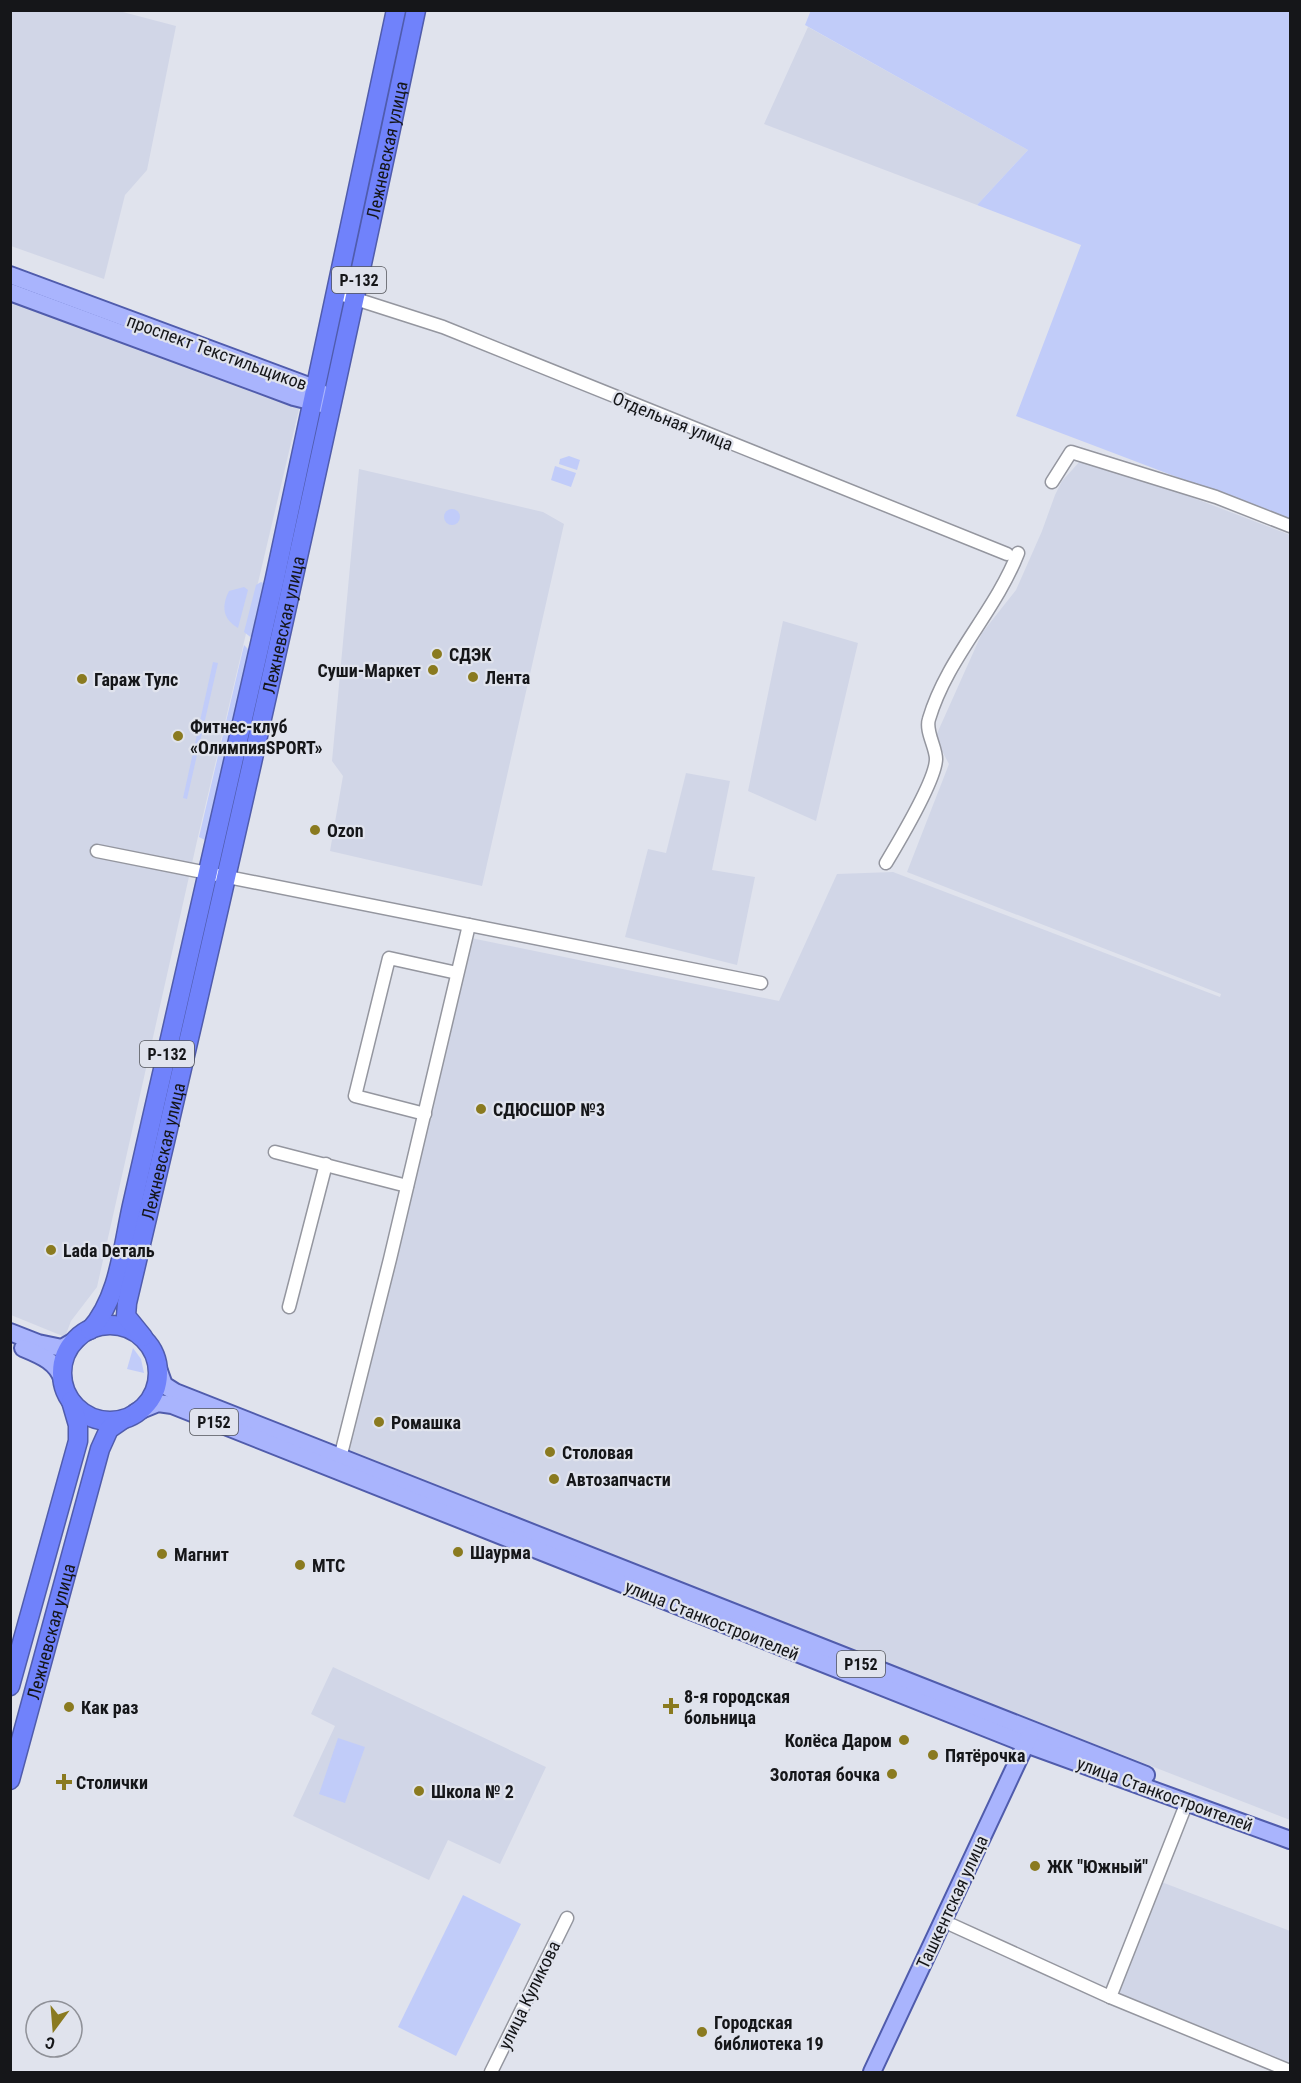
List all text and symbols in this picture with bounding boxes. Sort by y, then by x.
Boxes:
street label: Лежневская улица [361,79,411,221]
road number: Р-132 [332,267,386,293]
street label: проспект Текстильщиков [124,310,310,394]
street label: Отдельная улица [610,387,736,455]
street label: Лежневская улица [257,554,308,695]
place label: СДЭК [449,644,492,665]
marker: СДЭК [430,647,444,661]
place label: Суши-Маркет [318,660,421,681]
marker: Суши-Маркет [426,663,440,677]
place label: Лента [485,667,530,688]
place label: Гараж Тулс [94,669,178,690]
marker: Лента [466,670,480,684]
marker: Гараж Тулс [75,672,89,686]
place label: Фитнес-клуб «ОлимпияSPORT» [190,716,323,758]
marker: Фитнес-клуб «ОлимпияSPORT» [171,729,185,743]
place label: Ozon [327,820,364,841]
marker: Ozon [308,823,322,837]
road number: Р-132 [140,1041,194,1067]
street label: Лежневская улица [137,1081,189,1222]
place label: СДЮСШОР №3 [493,1099,605,1120]
marker: СДЮСШОР №3 [474,1102,488,1116]
place label: Lada Dеталь [63,1240,155,1261]
marker: Lada Dеталь [44,1243,58,1257]
road number: Р152 [190,1409,238,1435]
place label: Ромашка [391,1412,461,1433]
marker: Ромашка [372,1415,386,1429]
place label: Столовая [562,1442,633,1463]
marker: Столовая [543,1445,557,1459]
place label: Автозапчасти [566,1469,671,1490]
marker: Автозапчасти [547,1472,561,1486]
place label: Шаурма [470,1542,531,1563]
place label: Магнит [174,1544,229,1565]
marker: Шаурма [451,1545,465,1559]
marker: Магнит [155,1547,169,1561]
place label: МТС [312,1555,345,1576]
marker: МТС [293,1558,307,1572]
street label: Лежневская улица [22,1561,79,1702]
street label: улица Станкостроителей [622,1575,802,1665]
road number: Р152 [837,1651,885,1677]
place label: 8-я городская больница [684,1686,790,1728]
place label: Как раз [81,1697,138,1718]
marker: 8-я городская больница [662,1697,680,1715]
marker: Как раз [62,1700,76,1714]
place label: Колёса Даром [785,1730,892,1751]
marker: Колёса Даром [897,1733,911,1747]
place label: Пятёрочка [945,1745,1025,1766]
marker: Пятёрочка [926,1748,940,1762]
street label: улица Станкостроителей [1074,1752,1256,1836]
place label: Золотая бочка [770,1764,880,1785]
marker: Золотая бочка [885,1767,899,1781]
place label: Столички [76,1772,148,1793]
marker: Столички [57,1775,71,1789]
place label: Школа № 2 [431,1781,514,1802]
marker: Школа № 2 [412,1784,426,1798]
street label: Ташкентская улица [912,1832,992,1972]
place label: ЖК "Южный" [1047,1856,1148,1877]
marker: ЖК "Южный" [1028,1859,1042,1873]
street label: улица Куликова [494,1937,564,2053]
north arrow [24,1999,84,2059]
place label: Городская библиотека 19 [714,2012,824,2054]
marker: Городская библиотека 19 [695,2025,709,2039]
text: С [43,2033,57,2053]

